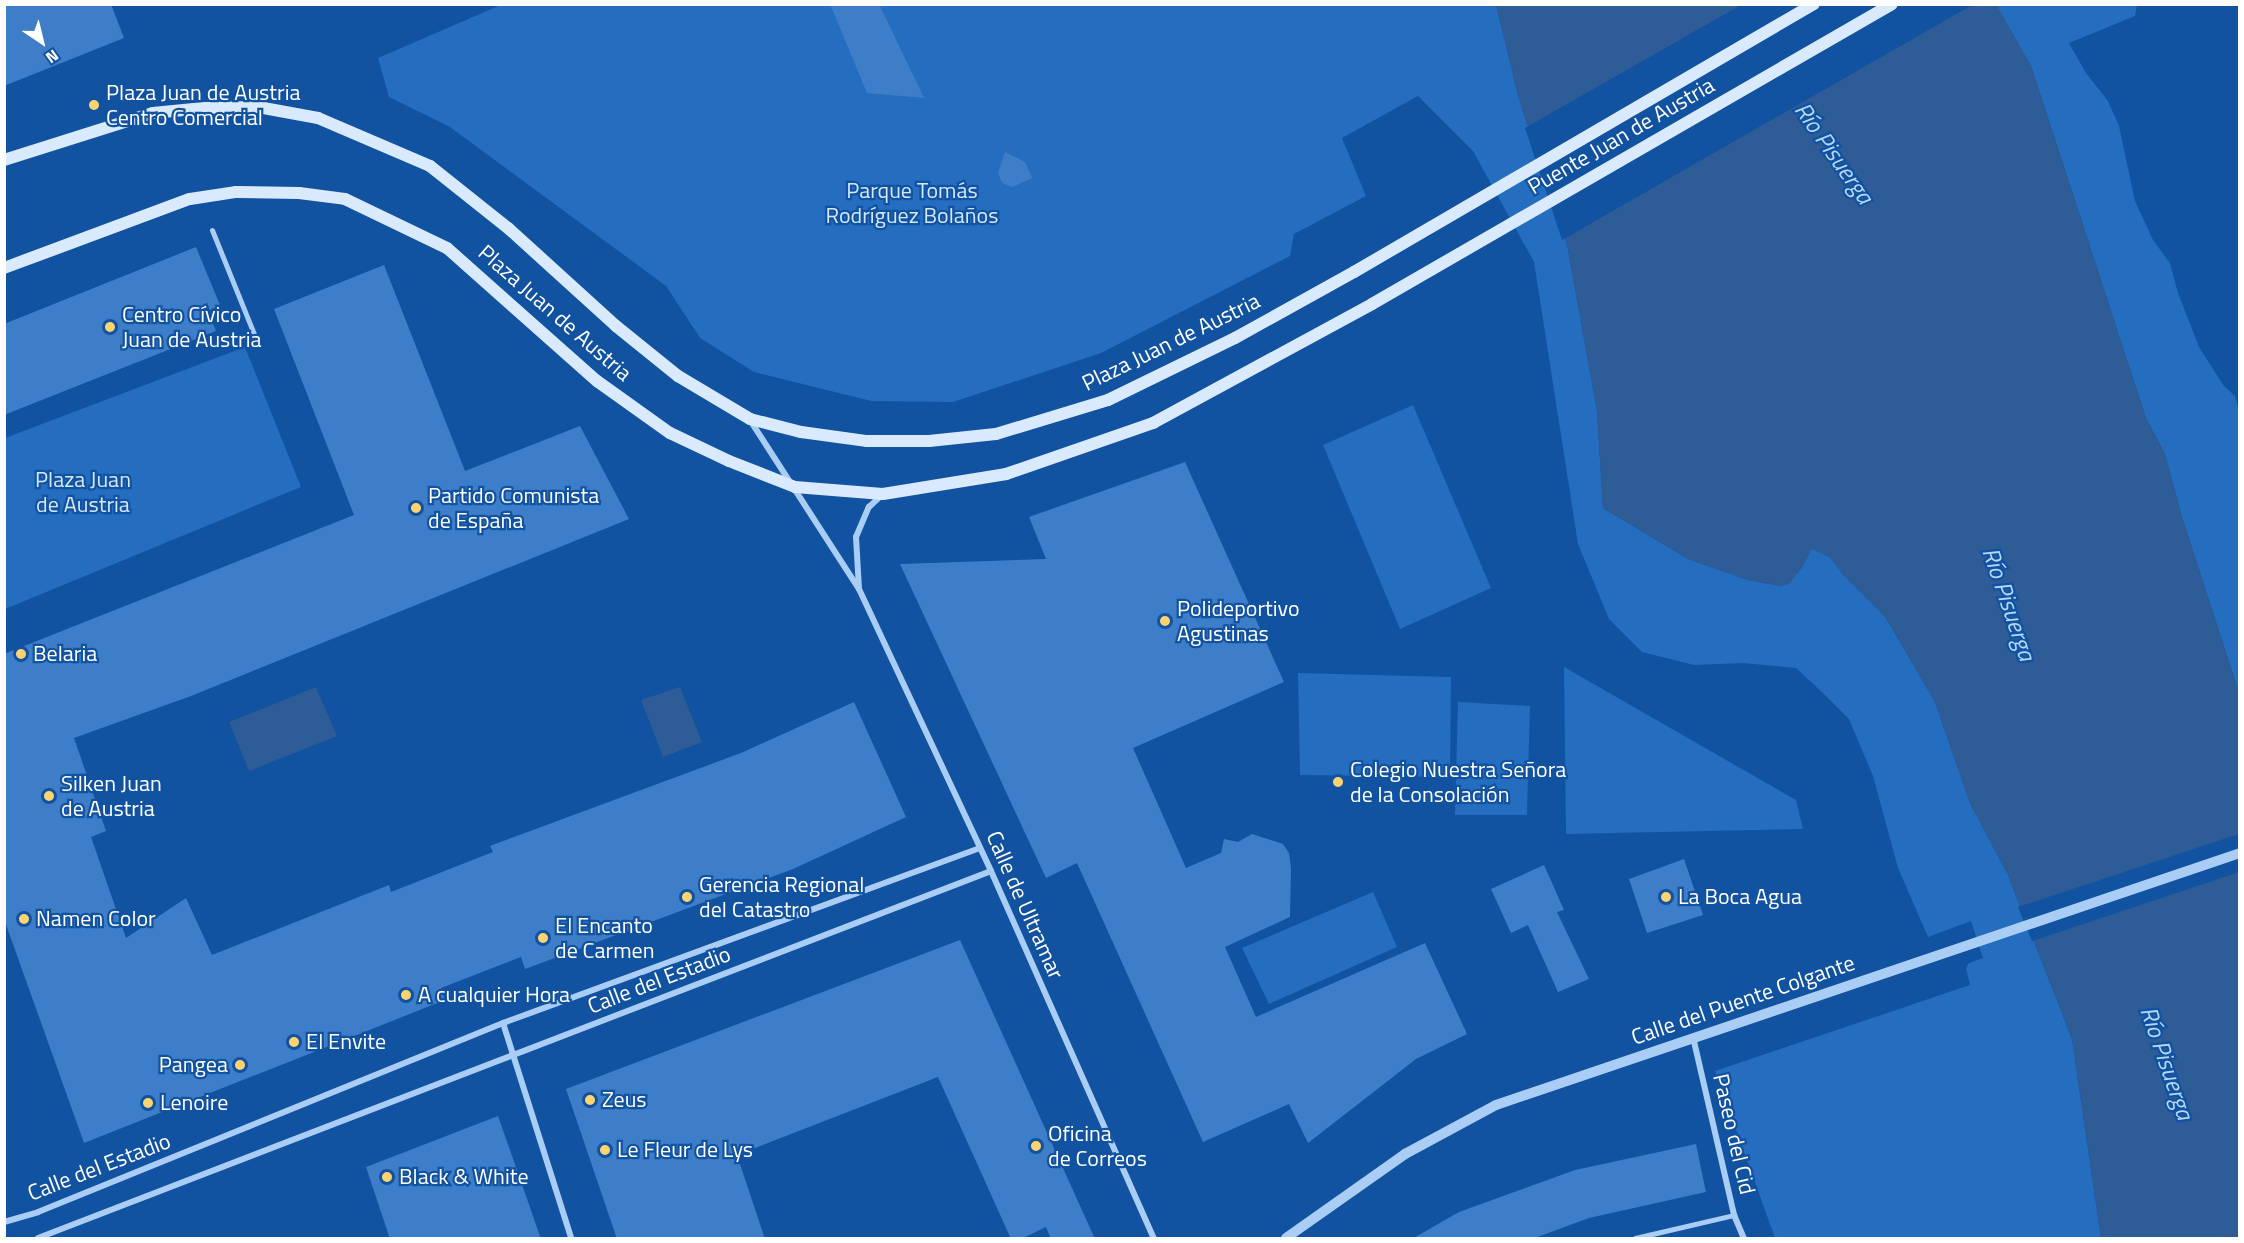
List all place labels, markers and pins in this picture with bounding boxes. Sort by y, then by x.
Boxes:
place label: Plaza Juan de Austria Centro Comercial [106,79,301,130]
marker: Plaza Juan de Austria Centro Comercial [87,98,101,112]
place label: Centro Cívico Juan de Austria [122,301,262,352]
marker: Centro Cívico Juan de Austria [103,320,117,334]
place label: Partido Comunista de España [428,482,599,534]
marker: Partido Comunista de España [409,501,423,515]
place label: Polideportivo Agustinas [1177,595,1300,646]
marker: Polideportivo Agustinas [1158,614,1172,628]
place label: Belaria [33,641,97,667]
marker: Belaria [14,647,28,661]
place label: Colegio Nuestra Señora de la Consolación [1350,756,1566,807]
place label: Silken Juan de Austria [61,770,162,822]
marker: Colegio Nuestra Señora de la Consolación [1331,775,1345,789]
marker: Silken Juan de Austria [42,789,56,803]
place label: Gerencia Regional del Catastro [699,871,864,922]
place label: La Boca Agua [1678,884,1802,910]
marker: Gerencia Regional del Catastro [680,890,694,904]
marker: La Boca Agua [1659,890,1673,904]
place label: Namen Color [36,906,156,932]
marker: Namen Color [17,912,31,926]
place label: El Encanto de Carmen [555,912,655,963]
marker: El Encanto de Carmen [536,931,550,945]
place label: A cualquier Hora [418,982,570,1008]
marker: A cualquier Hora [399,988,413,1002]
place label: El Envite [306,1029,386,1055]
marker: El Envite [287,1035,301,1049]
place label: Pangea [159,1052,228,1078]
marker: Pangea [233,1058,247,1072]
place label: Zeus [602,1087,647,1113]
place label: Lenoire [160,1090,228,1116]
marker: Zeus [583,1093,597,1107]
marker: Lenoire [141,1096,155,1110]
place label: Oficina de Correos [1048,1120,1147,1172]
place label: Le Fleur de Lys [617,1137,753,1163]
marker: Oficina de Correos [1029,1139,1043,1153]
marker: Le Fleur de Lys [598,1143,612,1157]
place label: Black & White [399,1164,529,1190]
marker: Black & White [380,1170,394,1184]

